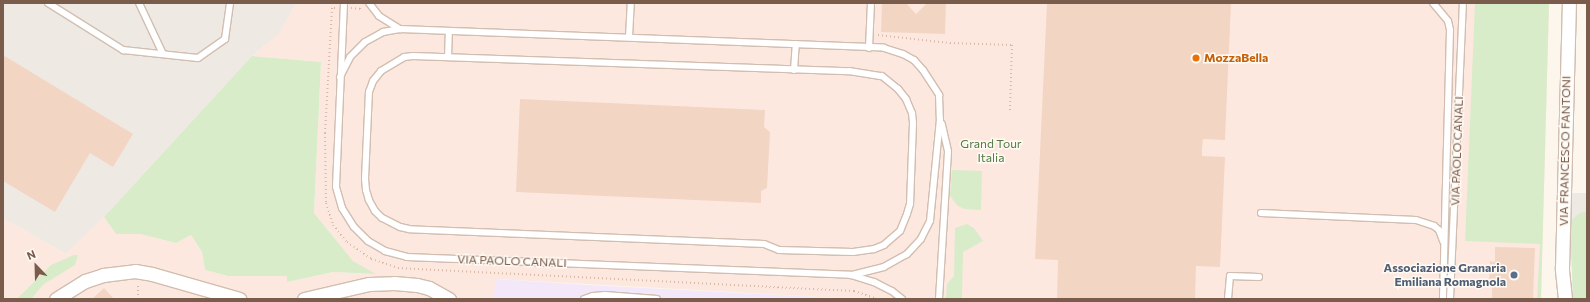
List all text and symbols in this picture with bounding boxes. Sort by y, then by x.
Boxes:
place label: MozzaBella [1204,51,1268,65]
marker: MozzaBella [1191,53,1201,63]
street label: VIA FRANCESCO FANTONI [1556,76,1574,226]
street label: VIA PAOLO CANALI [1448,96,1466,206]
park label: Grand Tour Italia [960,137,1022,165]
north arrow [16,246,56,286]
text: N [25,247,37,262]
street label: VIA PAOLO CANALI [457,252,567,270]
place label: Associazione Granaria Emiliana Romagnola [1384,261,1506,289]
marker: Associazione Granaria Emiliana Romagnola [1509,270,1519,280]

